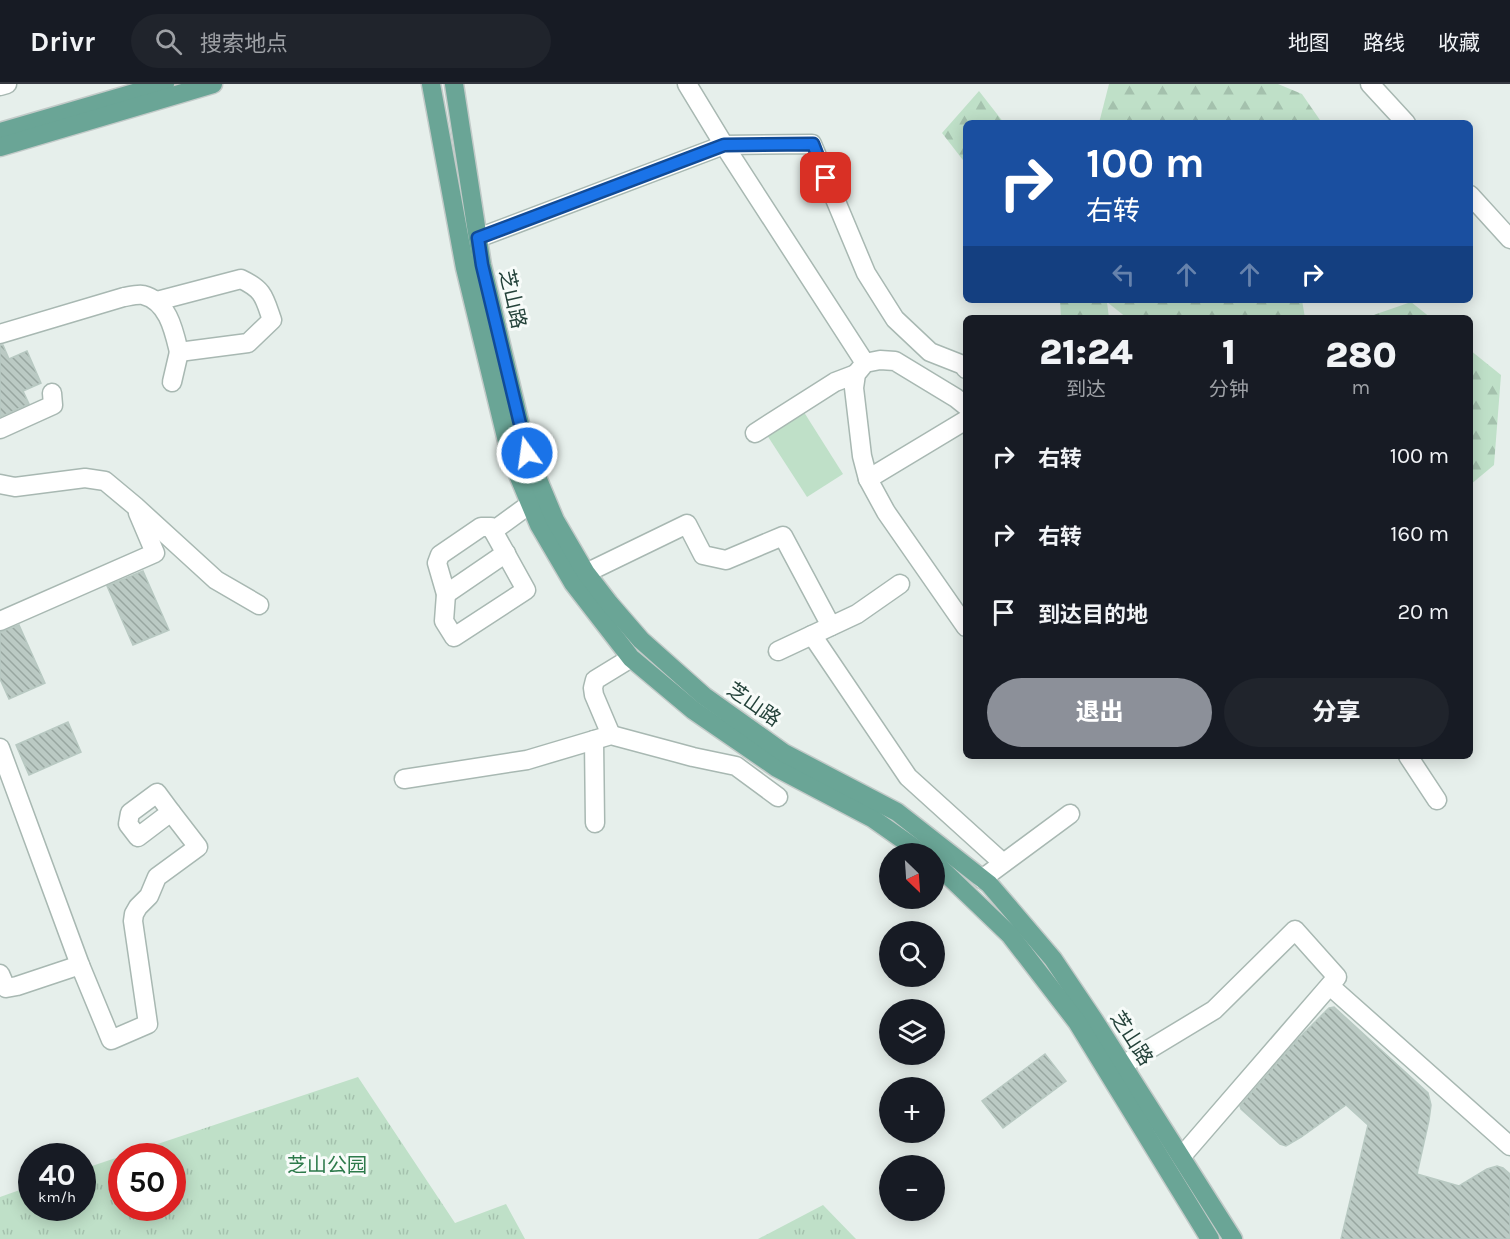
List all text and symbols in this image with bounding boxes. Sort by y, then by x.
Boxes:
search box [131,14,551,68]
text: Drivr [30,25,95,58]
icon: search [152,25,185,58]
text: 搜索地点 [200,31,288,57]
text: 地图 [1288,31,1330,55]
text: 路线 [1363,31,1405,55]
text: 收藏 [1438,31,1480,55]
text: 100 m [1086,138,1205,188]
icon: right [987,144,1065,222]
pin [800,152,851,203]
icon: arrive [809,161,842,194]
text: 右转 [1086,195,1140,227]
icon: left [1107,258,1140,291]
icon: ahead [1170,258,1203,291]
icon: ahead [1233,258,1266,291]
icon: right [1296,258,1329,291]
street label: 芝山路 [495,267,530,331]
text: 21:24 [1039,331,1133,373]
text: 1 [1222,331,1236,373]
text: 280 [1325,334,1397,376]
text: m [1352,376,1370,399]
text: 到达 [1066,378,1106,401]
text: 分钟 [1209,378,1249,401]
position arrow [495,421,559,485]
icon: right [987,440,1020,473]
text: 100 m [1390,443,1449,469]
text: 右转 [1038,446,1082,472]
icon: right [987,518,1020,551]
text: 160 m [1390,521,1449,547]
text: 右转 [1038,524,1082,550]
icon: arrive [987,596,1020,629]
text: 20 m [1397,599,1449,625]
text: 到达目的地 [1038,602,1148,628]
street label: 芝山路 [723,678,785,731]
button: 退出 [987,678,1212,747]
button: 分享 [1224,678,1449,747]
north arrow [879,843,945,909]
map controls [879,843,945,1221]
button: search [879,921,945,987]
button: layers [879,999,945,1065]
street label: 芝山路 [1106,1007,1158,1070]
button: + [879,1077,945,1143]
speed limit sign: 50 [108,1143,186,1221]
park label: 芝山公园 [287,1154,367,1177]
button: − [879,1155,945,1221]
text: 40 [39,1157,75,1193]
text: km/h [38,1188,76,1206]

